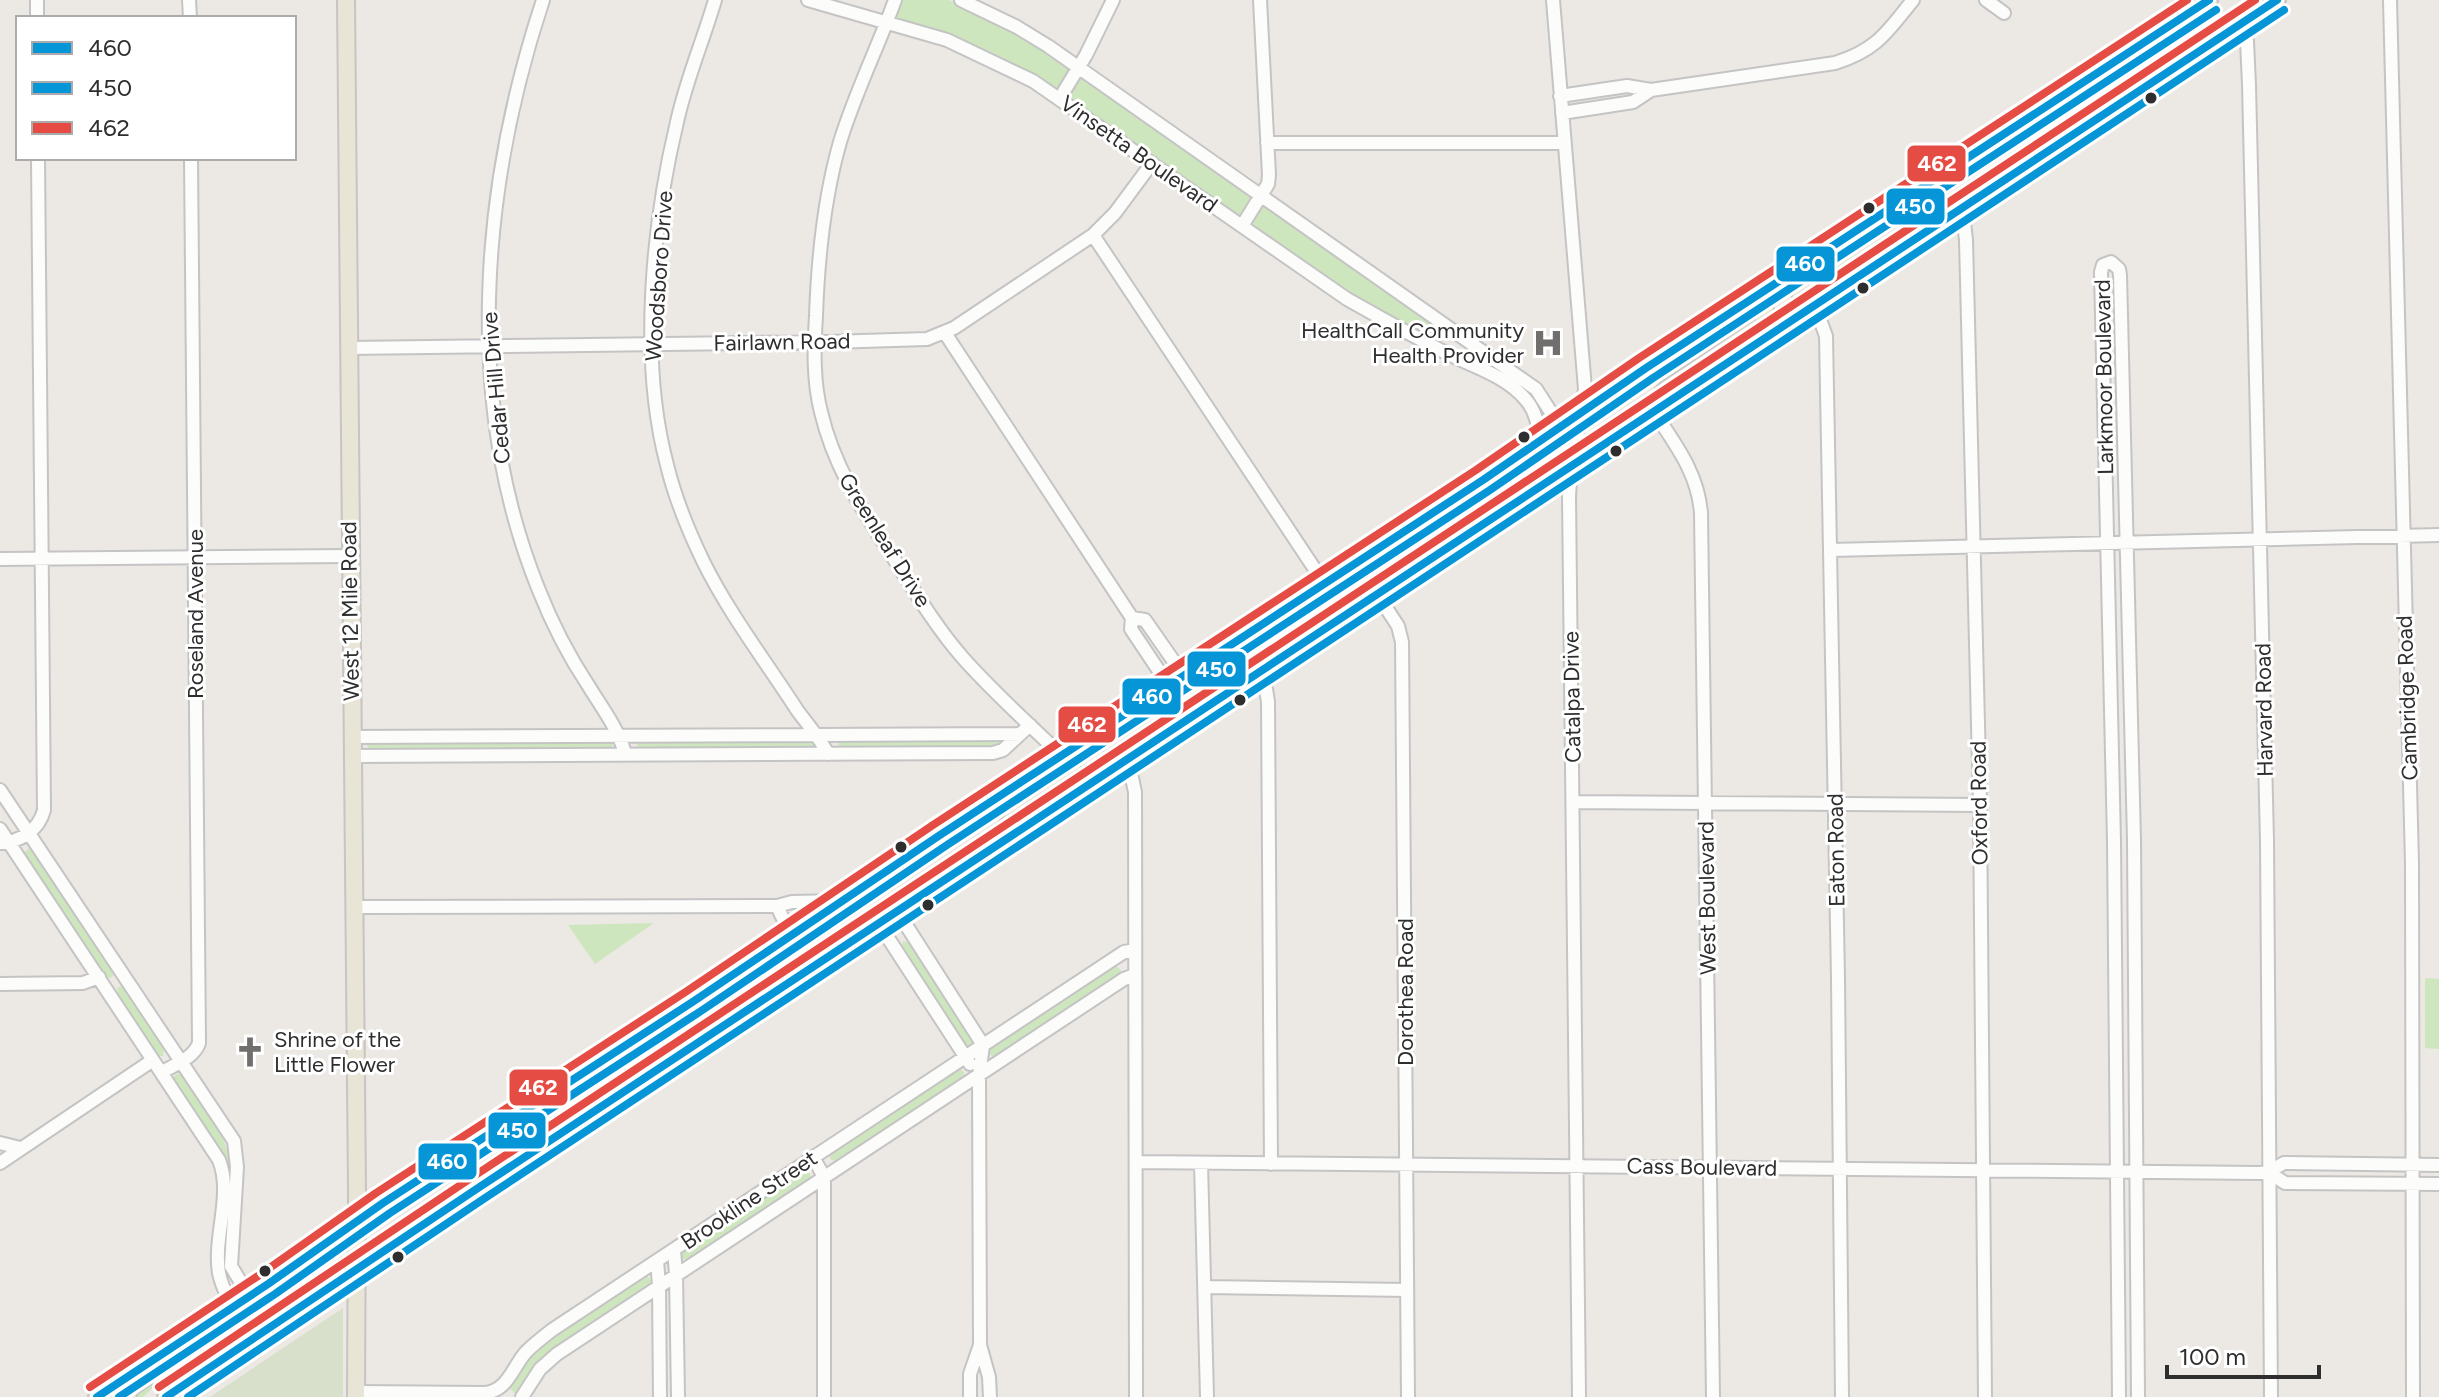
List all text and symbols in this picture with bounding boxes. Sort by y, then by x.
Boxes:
legend [16,16,296,160]
text: 460 [88,33,132,62]
text: 450 [88,73,132,102]
street label: Vinsetta Boulevard [1055,90,1223,218]
unlabelled marker [2143,90,2159,106]
text: 462 [88,113,130,142]
line badge: 462 [1906,144,1967,183]
text: 462 [1917,150,1957,177]
line badge: 450 [1885,187,1946,226]
street label: Woodsboro Drive [640,190,678,362]
text: 450 [1895,193,1935,220]
unlabelled marker [1861,200,1877,216]
line badge: 460 [1775,245,1836,283]
text: 460 [1785,250,1825,277]
street label: Larkmoor Boulevard [2089,279,2119,475]
unlabelled marker [1855,280,1871,296]
street label: Cedar Hill Drive [476,311,516,465]
place label: HealthCall Community Health Provider [1301,317,1525,369]
hospital icon: HealthCall Community Health Provider [1531,326,1565,360]
street label: Fairlawn Road [713,327,851,357]
unlabelled marker [1516,429,1532,445]
unlabelled marker [1608,443,1624,459]
street label: Greenleaf Drive [833,468,937,612]
street label: West 12 Mile Road [335,521,365,701]
street label: Roseland Avenue [182,529,209,699]
street label: Cambridge Road [2391,615,2423,781]
street label: Catalpa Drive [1557,631,1587,763]
street label: Harvard Road [2249,643,2279,777]
line badge: 450 [1186,650,1247,688]
text: 450 [1196,656,1236,683]
line badge: 460 [1121,677,1182,716]
text: 460 [1132,683,1172,710]
unlabelled marker [1232,692,1248,708]
line badge: 462 [1057,705,1117,744]
text: 462 [1067,711,1107,738]
street label: Oxford Road [1964,740,1994,866]
street label: Eaton Road [1822,793,1850,907]
street label: West Boulevard [1692,821,1722,975]
unlabelled marker [893,839,909,855]
unlabelled marker [920,897,936,913]
street label: Dorothea Road [1392,918,1419,1066]
place label: Shrine of the Little Flower [274,1026,401,1078]
church icon: Shrine of the Little Flower [233,1035,267,1069]
line badge: 462 [508,1068,569,1107]
text: 462 [518,1074,558,1101]
line badge: 450 [487,1111,547,1150]
text: 450 [497,1117,537,1144]
line badge: 460 [417,1142,478,1181]
street label: Brookline Street [676,1145,822,1255]
text: 460 [427,1148,467,1175]
street label: Cass Boulevard [1626,1152,1778,1182]
unlabelled marker [390,1249,406,1265]
unlabelled marker [257,1263,273,1279]
scale bar [2167,1329,2319,1379]
text: 100 m [2179,1342,2246,1371]

